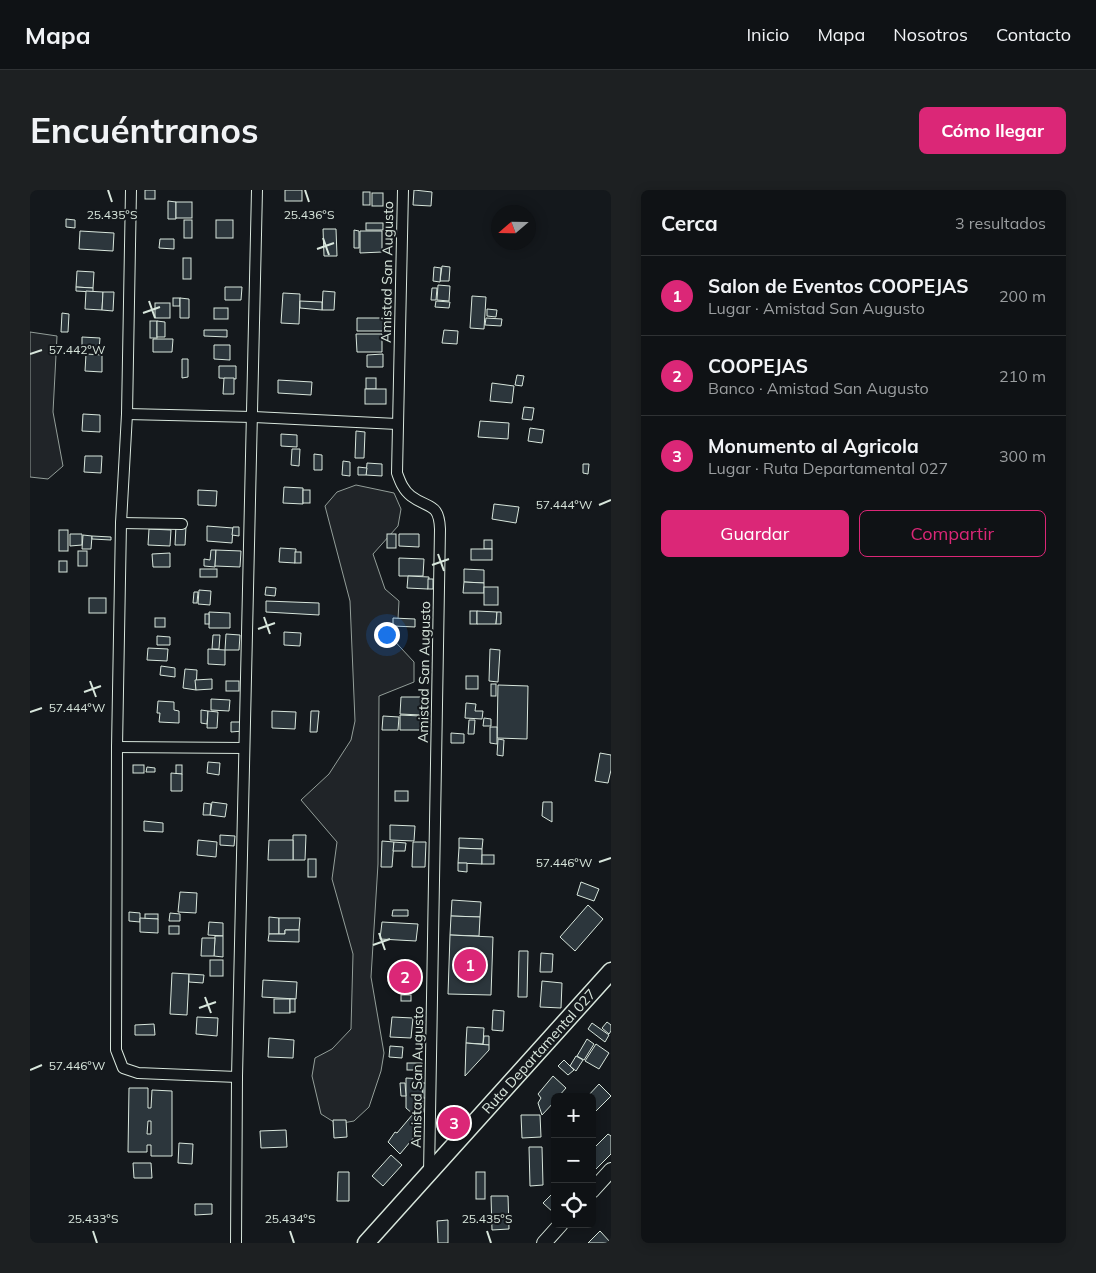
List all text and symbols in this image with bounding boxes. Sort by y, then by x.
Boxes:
text: Mapa [25,20,91,50]
text: Inicio [746,23,789,46]
text: Mapa [817,23,865,46]
text: Nosotros [893,23,968,46]
text: Contacto [996,23,1071,46]
button: Cómo llegar [919,107,1066,154]
text: Encuéntranos [30,108,259,152]
street label: Amistad San Augusto [377,201,397,343]
north arrow [491,205,536,250]
text: 25.435°S [87,207,137,222]
text: 25.436°S [284,207,334,222]
text: Cerca [661,210,718,236]
text: 3 resultados [955,213,1046,233]
text: Salon de Eventos COOPEJAS [708,274,968,298]
text: 1 [672,286,682,306]
text: 200 m [999,286,1046,306]
text: Lugar · Amistad San Augusto [708,298,925,318]
text: 57.442°W [49,342,105,357]
text: COOPEJAS [708,354,808,378]
text: 2 [672,366,682,386]
text: 210 m [999,366,1046,386]
text: Banco · Amistad San Augusto [708,378,929,398]
text: Monumento al Agricola [708,434,919,458]
text: 3 [672,446,682,466]
text: 300 m [999,446,1046,466]
text: Lugar · Ruta Departamental 027 [708,458,948,478]
text: 57.444°W [536,497,592,512]
button: Guardar [661,510,849,557]
button: Compartir [859,510,1046,557]
street label: Amistad San Augusto [414,601,434,743]
your location [374,622,400,648]
text: 57.444°W [49,700,105,715]
text: 57.446°W [536,855,592,870]
pin: 1 [454,946,486,984]
pin: 2 [389,958,421,996]
street label: Ruta Departamental 027 [478,985,600,1118]
street label: Amistad San Augusto [407,1006,427,1148]
text: 57.446°W [49,1058,105,1073]
map controls [551,1093,596,1228]
button: + [551,1093,596,1138]
pin: 3 [438,1104,470,1142]
button: − [551,1138,596,1183]
button: locate [551,1183,596,1228]
text: 25.433°S [68,1211,118,1226]
text: 25.434°S [265,1211,315,1226]
text: 25.435°S [462,1211,512,1226]

